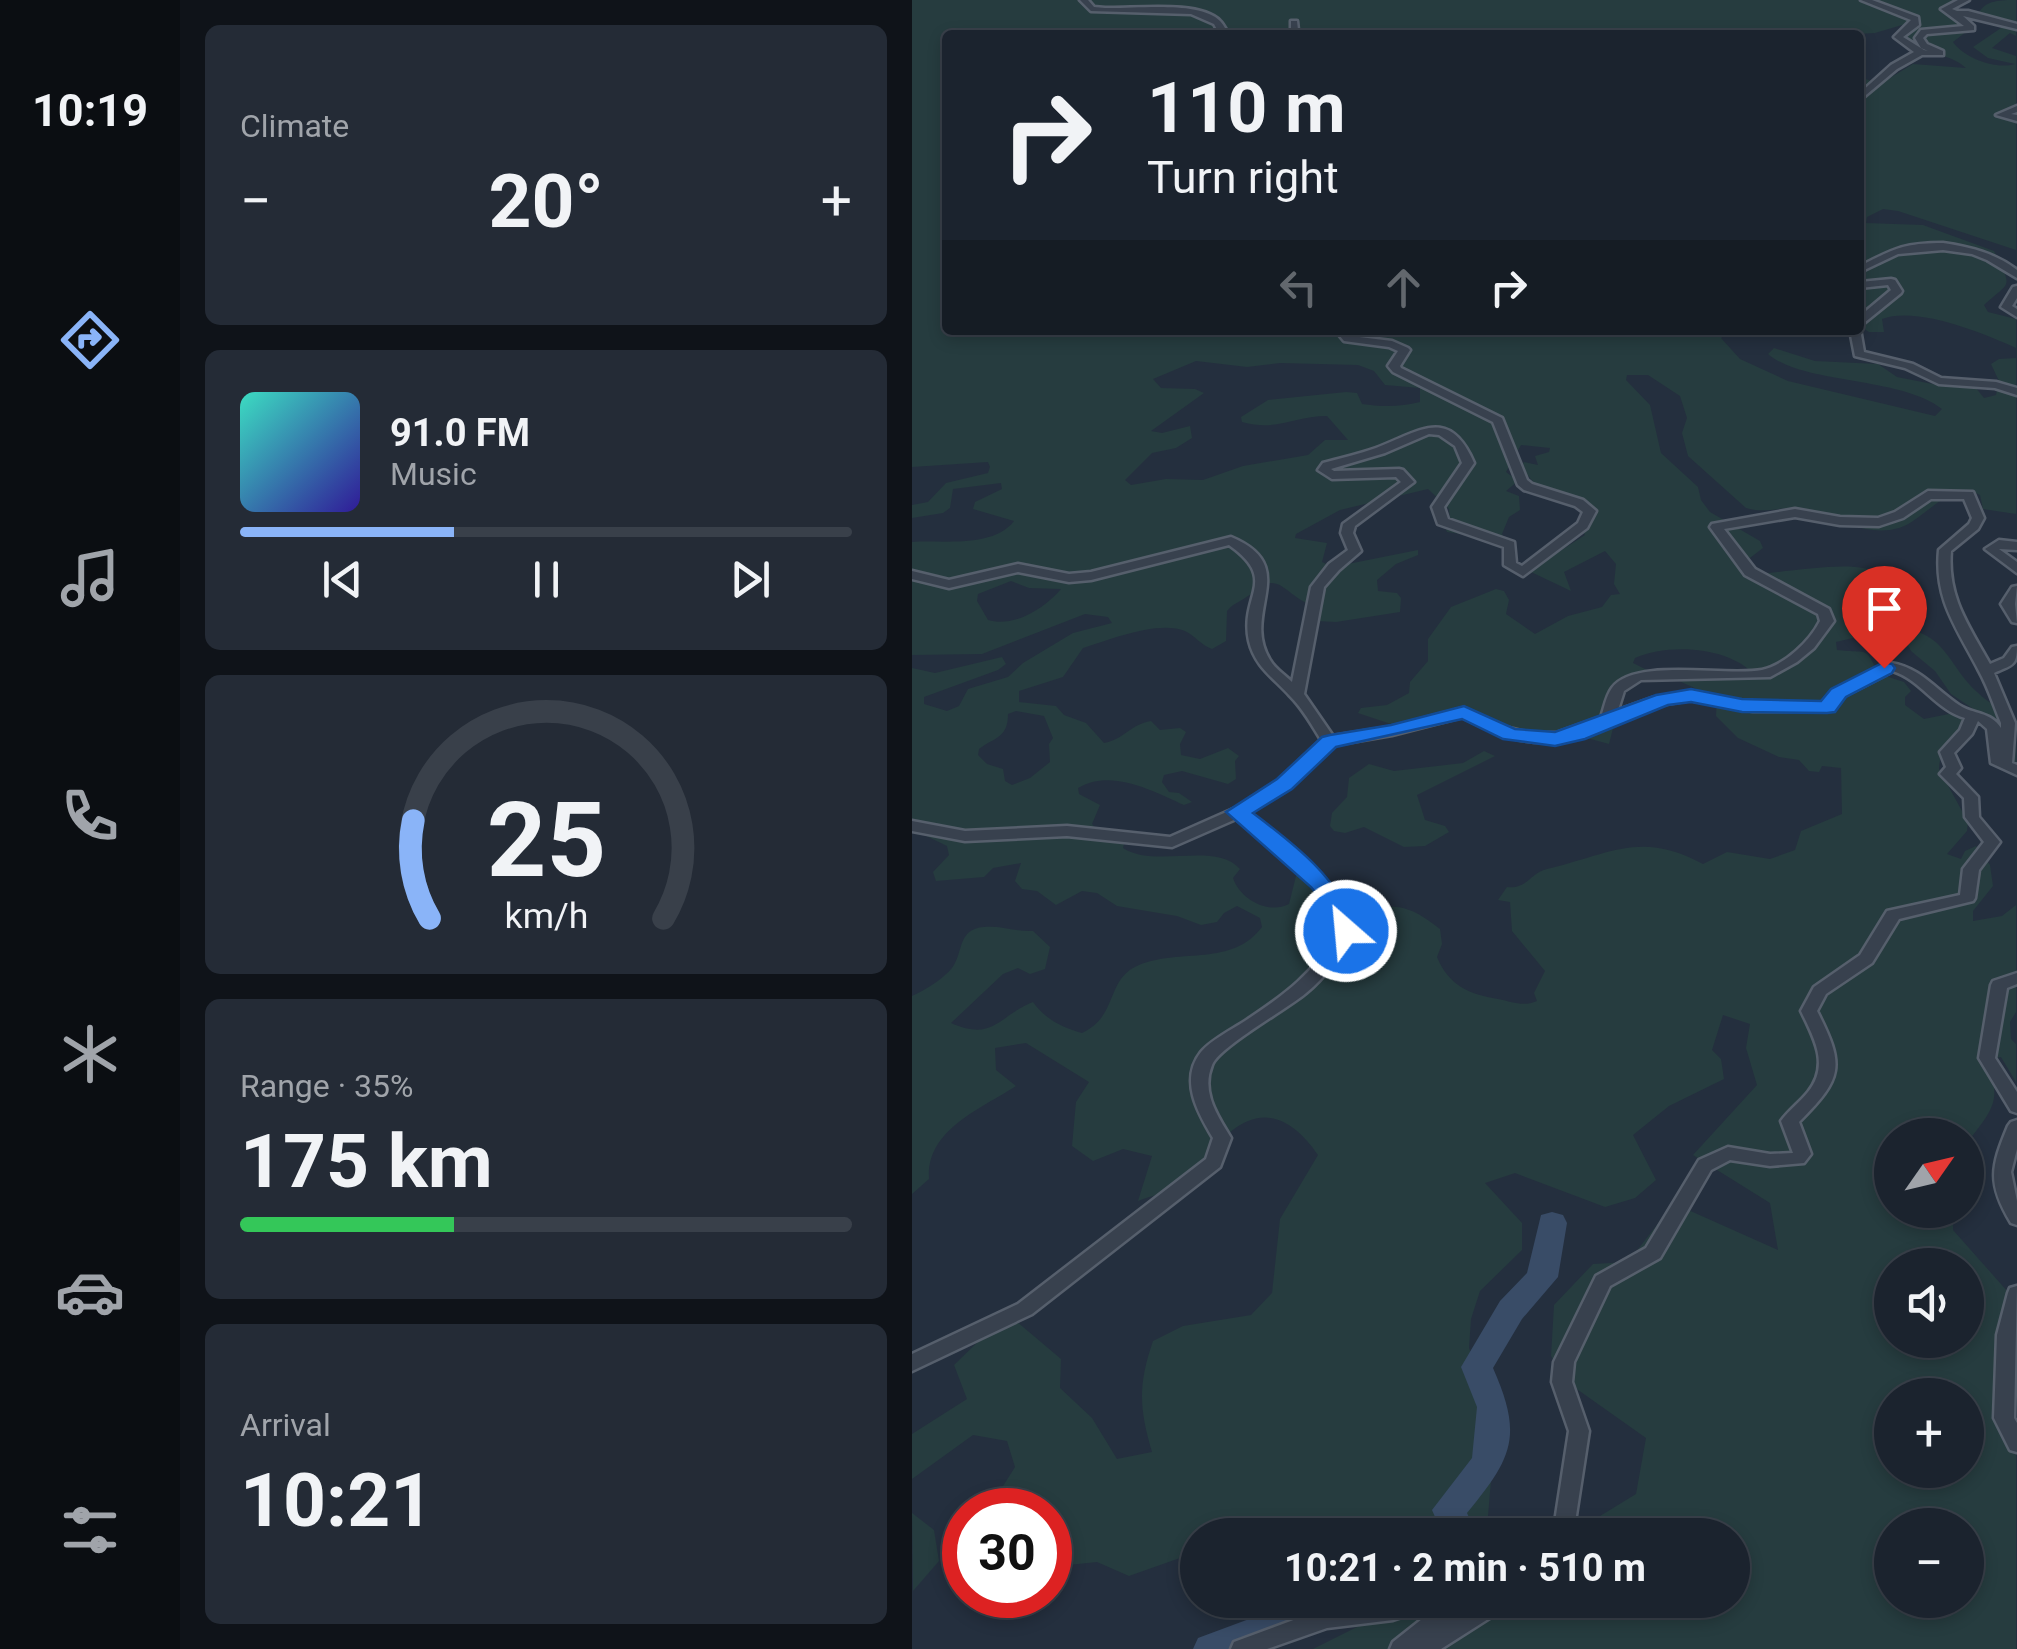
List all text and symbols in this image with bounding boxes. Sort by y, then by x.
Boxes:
text: 110 m [1147,67,1346,149]
icon: right [982,70,1112,200]
text: 10:19 [32,84,148,137]
text: Climate [240,107,349,145]
text: Turn right [1147,151,1339,204]
text: 20° [488,157,604,245]
text: − [240,169,271,233]
text: + [821,169,852,233]
icon: left [1271,260,1326,315]
icon: ahead [1376,260,1431,315]
icon: right [1481,260,1536,315]
icon: directions [55,305,125,375]
text: 91.0 FM [390,411,530,455]
text: Music [390,455,477,493]
icon: music [55,543,125,613]
icon: previous [315,552,370,607]
icon: pause [519,552,574,607]
icon: next [723,552,778,607]
pin [1842,566,1927,669]
icon: arrive [1857,581,1912,636]
text: 25 [486,780,606,901]
icon: phone [55,781,125,851]
position arrow [1294,879,1398,983]
text: km/h [504,895,588,937]
icon: climate [55,1019,125,1089]
text: Range · 35% [240,1067,413,1105]
text: 175 km [240,1117,493,1205]
north arrow [1874,1118,1984,1228]
map controls [1874,1118,1984,1618]
button: sound [1874,1248,1984,1358]
icon: car [55,1257,125,1327]
button: + [1874,1378,1984,1488]
text: Arrival [240,1406,331,1444]
text: 10:21 [240,1456,433,1544]
speed limit sign: 30 [942,1488,1072,1618]
icon: filters [55,1495,125,1565]
button: − [1874,1508,1984,1618]
text: 10:21 · 2 min · 510 m [1284,1546,1646,1590]

